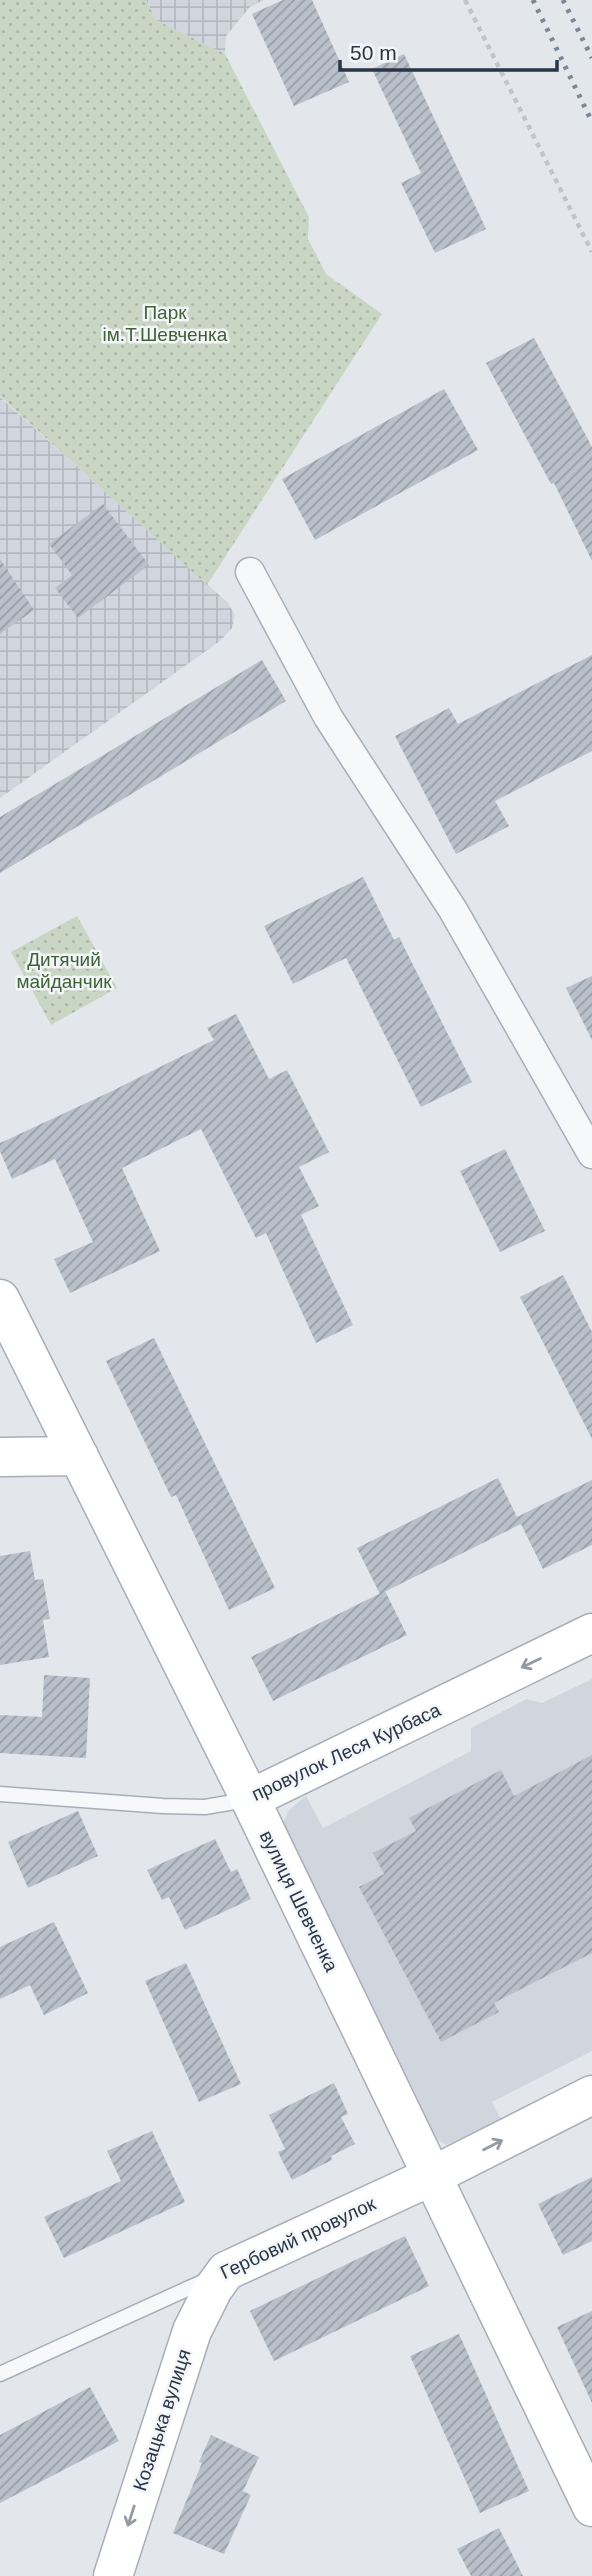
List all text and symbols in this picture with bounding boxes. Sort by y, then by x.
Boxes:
scale bar [340,28,557,72]
text: 50 m [350,41,397,64]
park label: Парк ім.Т.Шевченка [103,302,228,345]
park label: Дитячий майданчик [16,949,112,992]
one-way arrow [521,1656,542,1670]
street label: провулок Леся Курбаса [248,1699,444,1805]
street label: вулиця Шевченка [256,1827,342,1975]
one-way arrow [482,2138,503,2152]
street label: Гербовий провулок [217,2193,379,2283]
street label: Козацька вулиця [129,2347,195,2493]
one-way arrow [124,2505,136,2527]

